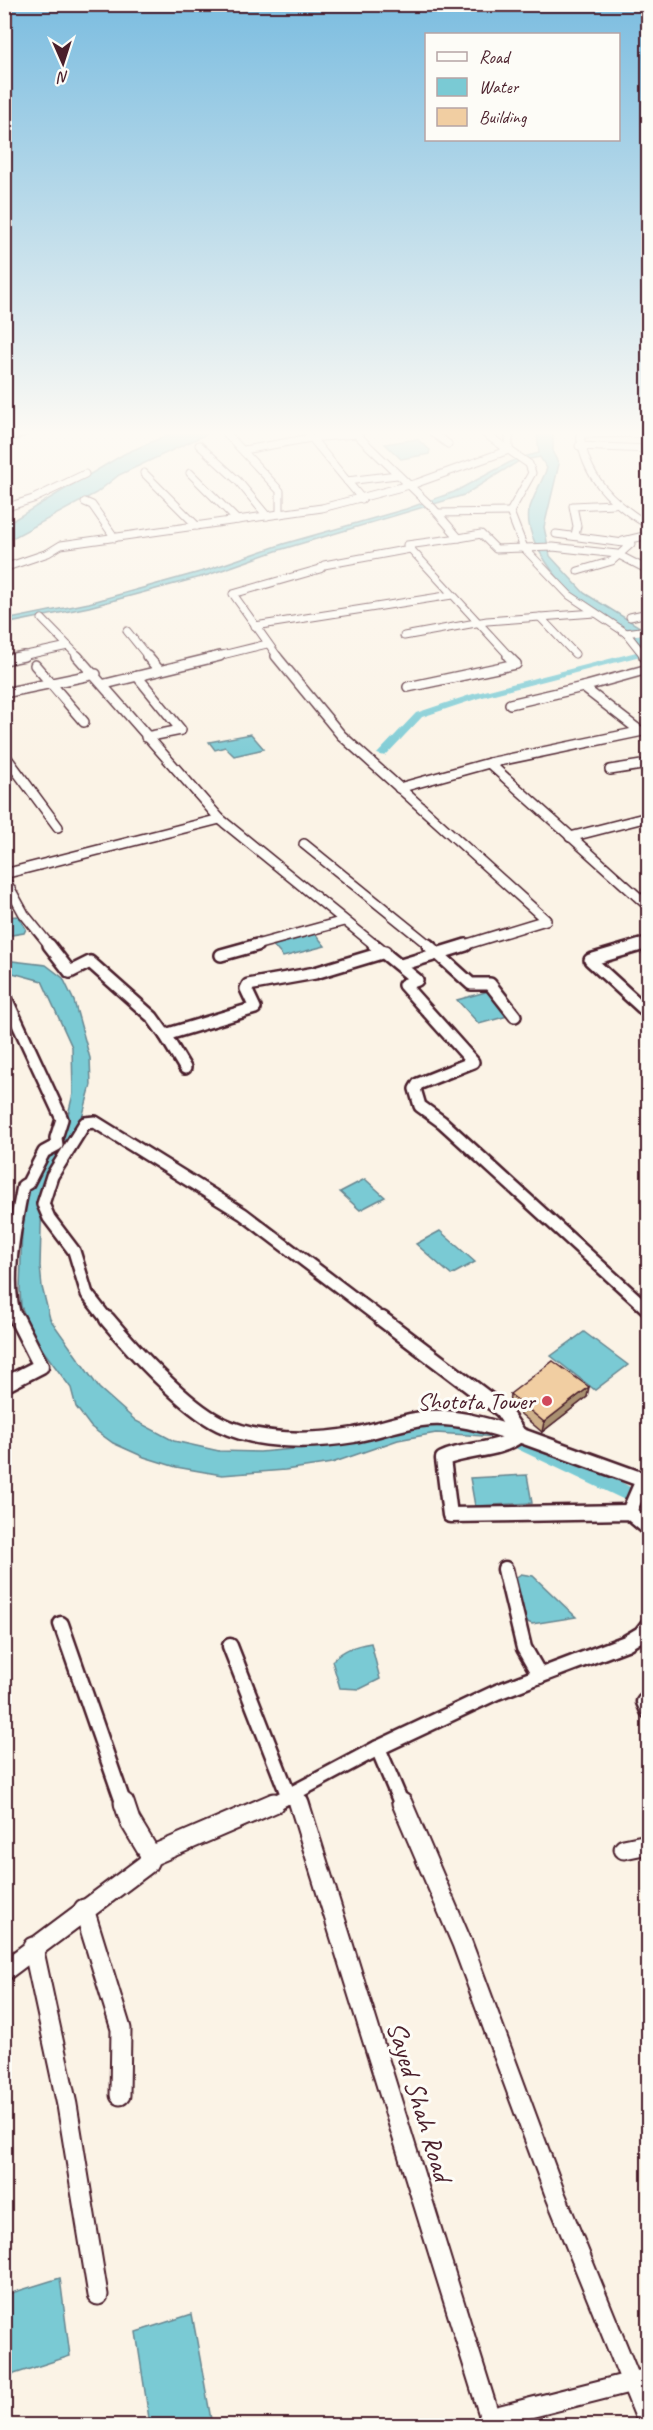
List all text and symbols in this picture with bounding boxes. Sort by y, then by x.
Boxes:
north arrow [33,33,93,93]
legend [425,33,620,141]
text: Road [479,46,512,68]
text: N [55,67,69,87]
text: Water [479,76,520,98]
text: Building [479,106,528,128]
place label: Shotota Tower [417,1386,537,1416]
marker: Shotota Tower [540,1394,554,1408]
street label: Sayed Shah Road [379,2017,462,2189]

